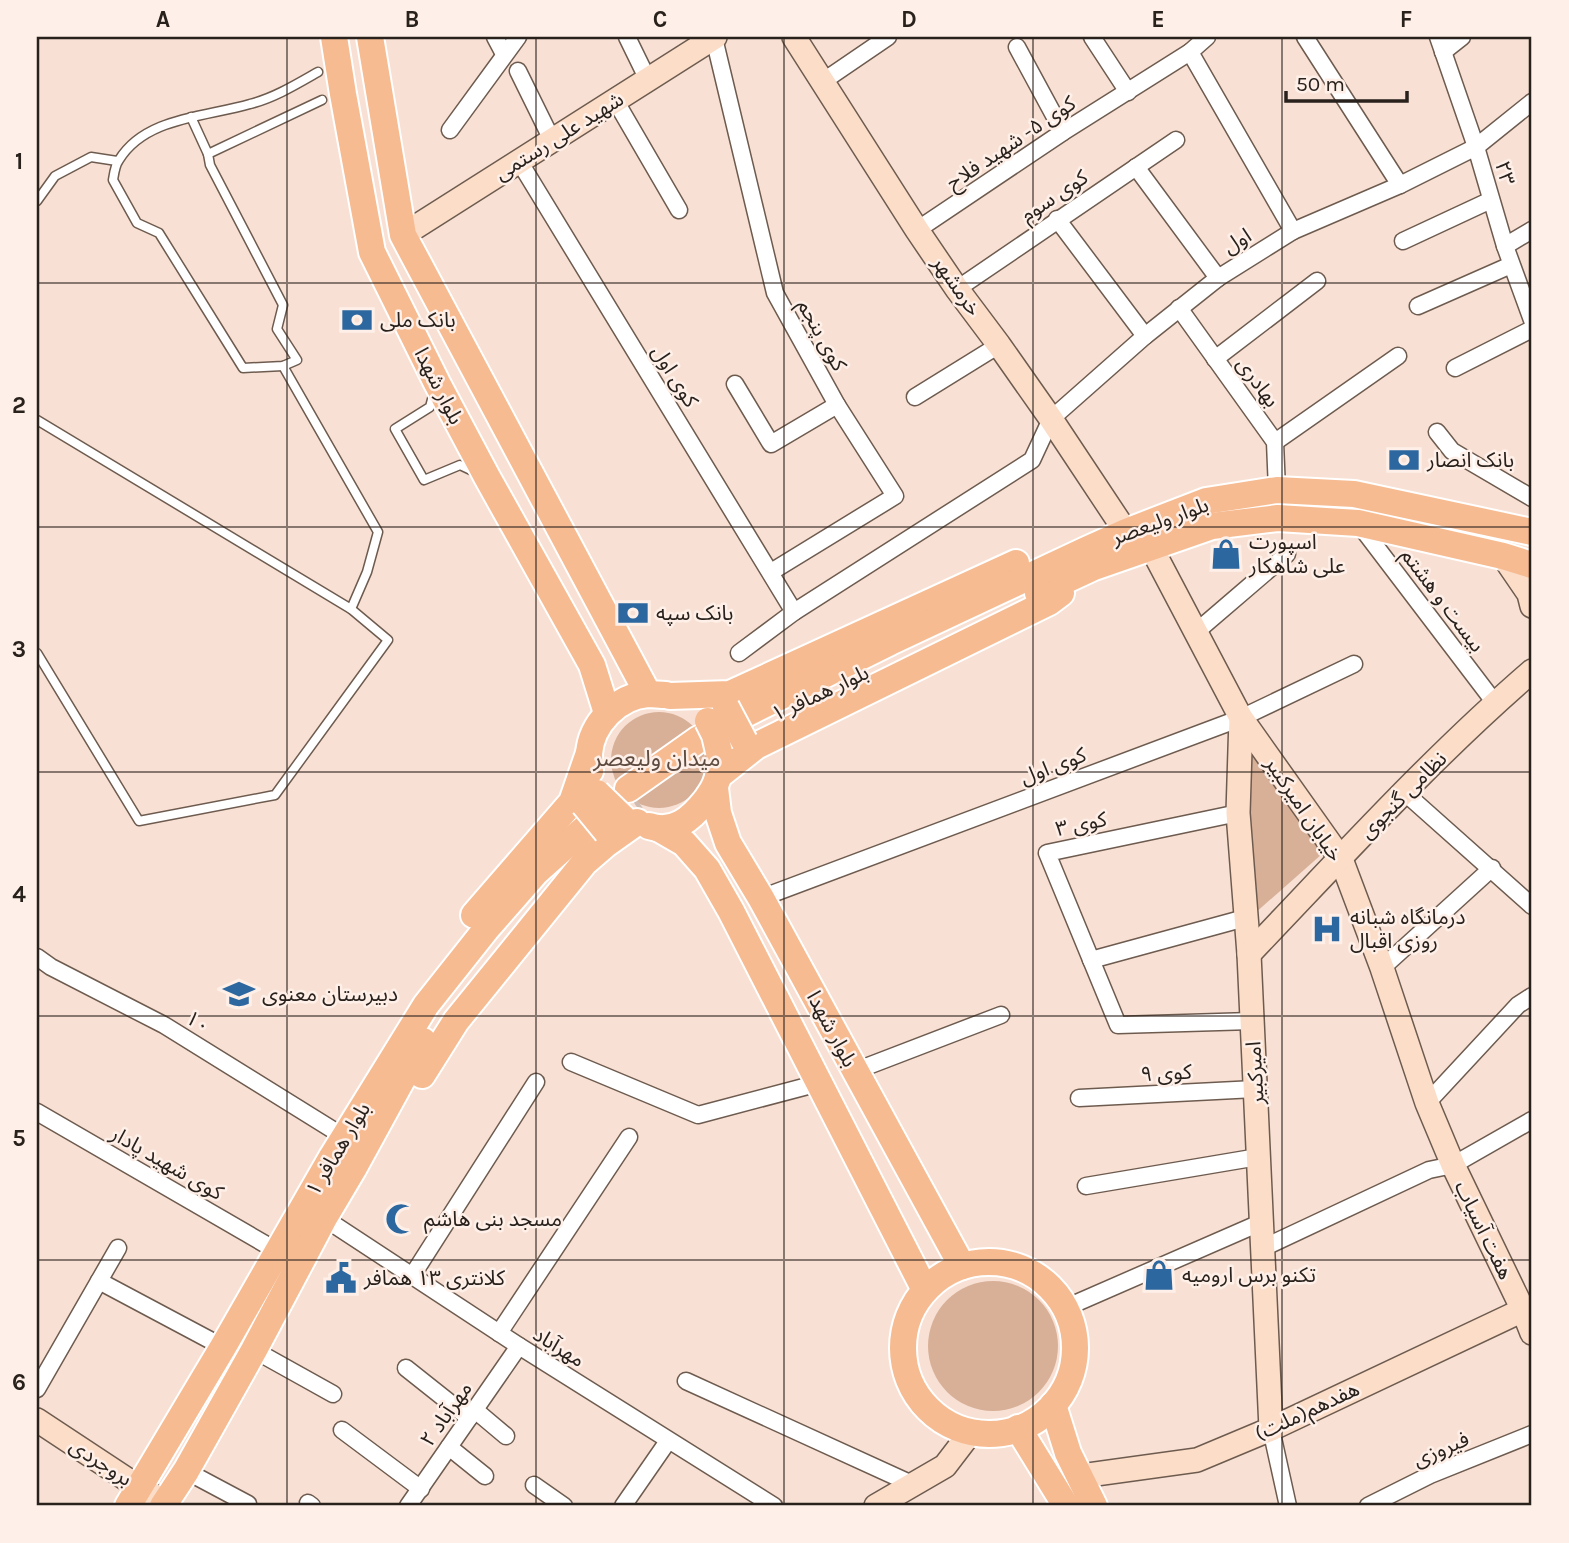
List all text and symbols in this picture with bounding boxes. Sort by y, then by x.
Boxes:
text: A [156,6,170,33]
text: B [405,6,419,33]
text: C [653,6,667,33]
text: D [901,6,917,33]
text: E [1151,6,1165,33]
text: F [1400,6,1412,33]
scale bar [1286,60,1406,104]
text: 50 m [1296,72,1345,96]
street label: شهید علی رستمی [490,87,628,185]
street label: کوی ۵- شهید فلاح [942,91,1082,197]
text: 1 [15,148,23,175]
street label: ۲۳ [1490,158,1520,188]
street label: کوی سوم [1016,165,1095,231]
street label: اول [1218,223,1256,259]
street label: خرمشهر [927,251,986,321]
street label: کوی پنجم [790,295,852,377]
bank icon: بانک ملی [340,303,374,337]
place label: بانک ملی [380,308,456,332]
street label: کوی اول [647,341,704,412]
street label: بلوار شهدا [410,344,468,428]
street label: بهادری [1232,352,1284,412]
text: 2 [12,392,26,419]
bank icon: بانک انصار [1387,443,1421,477]
place label: بانک انصار [1426,448,1514,472]
street label: بلوار ولیعصر [1107,492,1212,550]
place label: اسپورت علی شاهکار [1248,530,1345,578]
shop icon: اسپورت علی شاهکار [1209,537,1243,571]
street label: بیست و هشتم [1394,544,1490,658]
bank icon: بانک سپه [616,596,650,630]
place label: بانک سپه [656,601,733,626]
text: 3 [12,636,26,663]
street label: بلوار همافر ۱ [768,660,872,726]
street label: کوی اول [1017,742,1090,789]
district label: میدان ولیعصر [592,745,721,772]
street label: نظامی گنجوی [1354,746,1452,844]
street label: خیابان امیرکبیر [1260,751,1348,866]
street label: کوی ۳ [1053,807,1109,841]
text: 4 [12,881,26,908]
place label: درمانگاه شبانه روزی اقبال [1350,905,1466,953]
hospital icon: درمانگاه شبانه روزی اقبال [1310,912,1344,946]
school or university icon: دبیرستان معنوی [222,977,256,1011]
place label: دبیرستان معنوی [262,982,398,1006]
street label: بلوار شهدا [802,987,862,1071]
street label: ۱۰ [181,1005,215,1039]
street label: امیرکبیر [1241,1041,1269,1106]
street label: کوی ۹ [1140,1060,1193,1086]
street label: بلوار همافر ۱ [301,1098,375,1200]
street label: کوی شهید پادار [105,1121,228,1206]
text: 5 [12,1125,26,1152]
street label: هفت آسیاب [1450,1177,1518,1283]
mosque icon: مسجد بنی هاشم [384,1202,418,1236]
place label: مسجد بنی هاشم [424,1207,562,1234]
shop icon: تکنو برس ارومیه [1142,1258,1176,1292]
public building icon: کلانتری ۱۳ همافر [324,1261,358,1295]
place label: تکنو برس ارومیه [1182,1263,1316,1287]
place label: کلانتری ۱۳ همافر [363,1266,505,1290]
street label: مهرآباد [529,1322,589,1372]
text: 6 [12,1369,26,1396]
street label: هفدهم(ملت) [1251,1376,1364,1448]
street label: مهرآباد ۲ [415,1377,477,1451]
street label: فیروزی [1409,1427,1473,1471]
street label: بروجردی [65,1433,137,1491]

